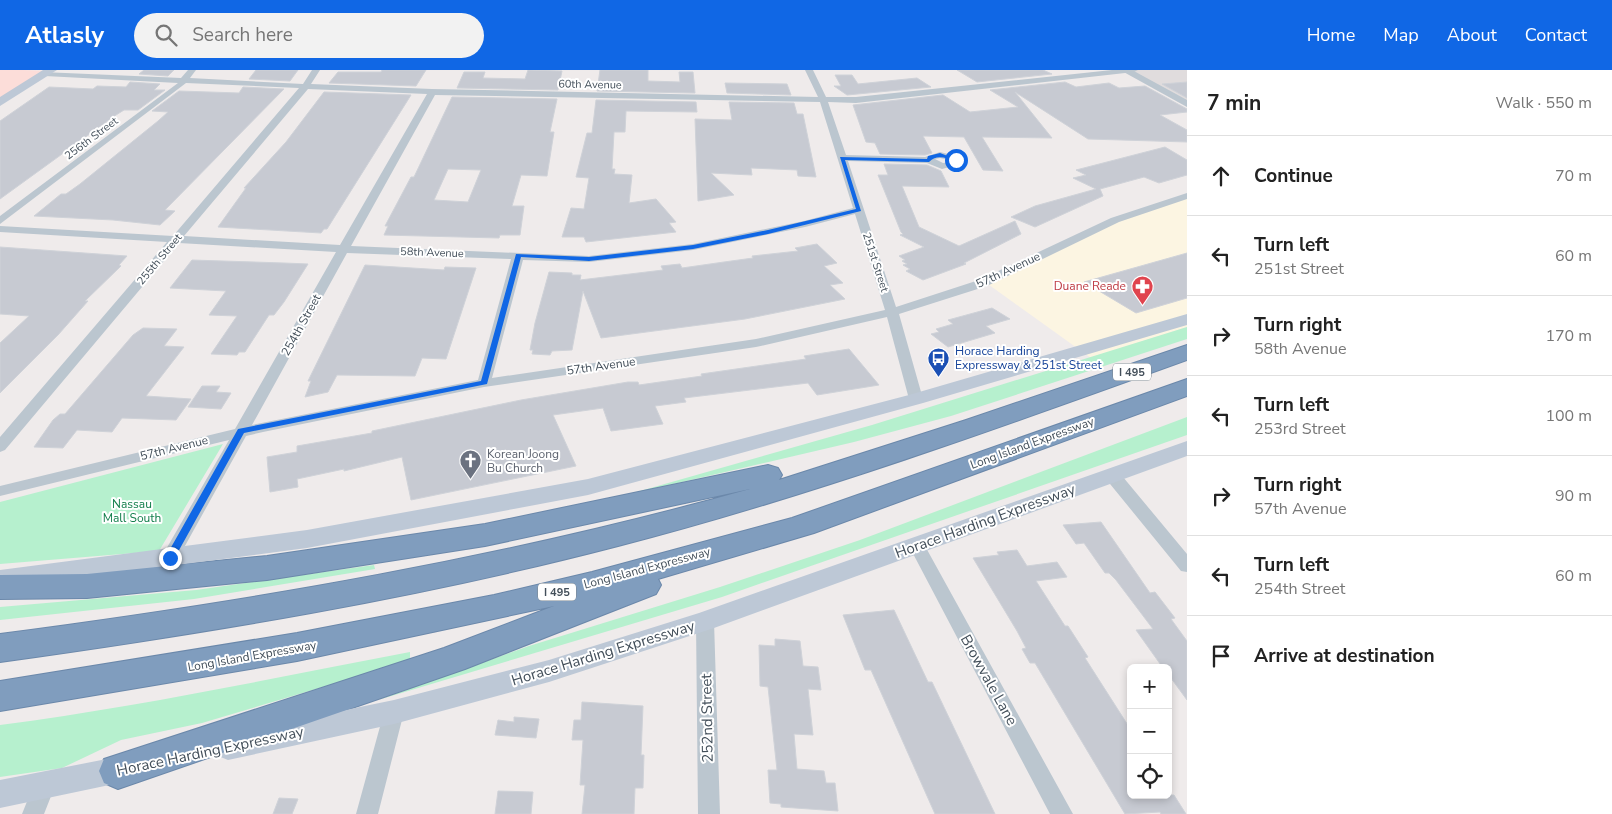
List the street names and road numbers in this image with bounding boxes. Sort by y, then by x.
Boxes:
street label: 60th Avenue [558,76,622,93]
street label: 256th Street [62,113,121,163]
street label: 255th Street [133,230,185,288]
street label: 251st Street [859,230,892,294]
street label: 58th Avenue [400,244,464,261]
street label: 57th Avenue [973,248,1043,292]
street label: 254th Street [277,290,325,359]
street label: 57th Avenue [566,353,636,379]
road number: I 495 [1113,364,1151,380]
street label: Long Island Expressway [968,413,1097,473]
street label: 57th Avenue [138,432,210,464]
street label: Horace Harding Expressway [892,479,1078,563]
street label: Long Island Expressway [582,543,713,593]
road number: I 495 [538,584,576,600]
street label: Horace Harding Expressway [509,615,697,690]
street label: Browvale Lane [956,631,1022,729]
street label: Long Island Expressway [186,637,318,675]
street label: 252nd Street [696,673,718,763]
street label: Horace Harding Expressway [115,721,306,781]

